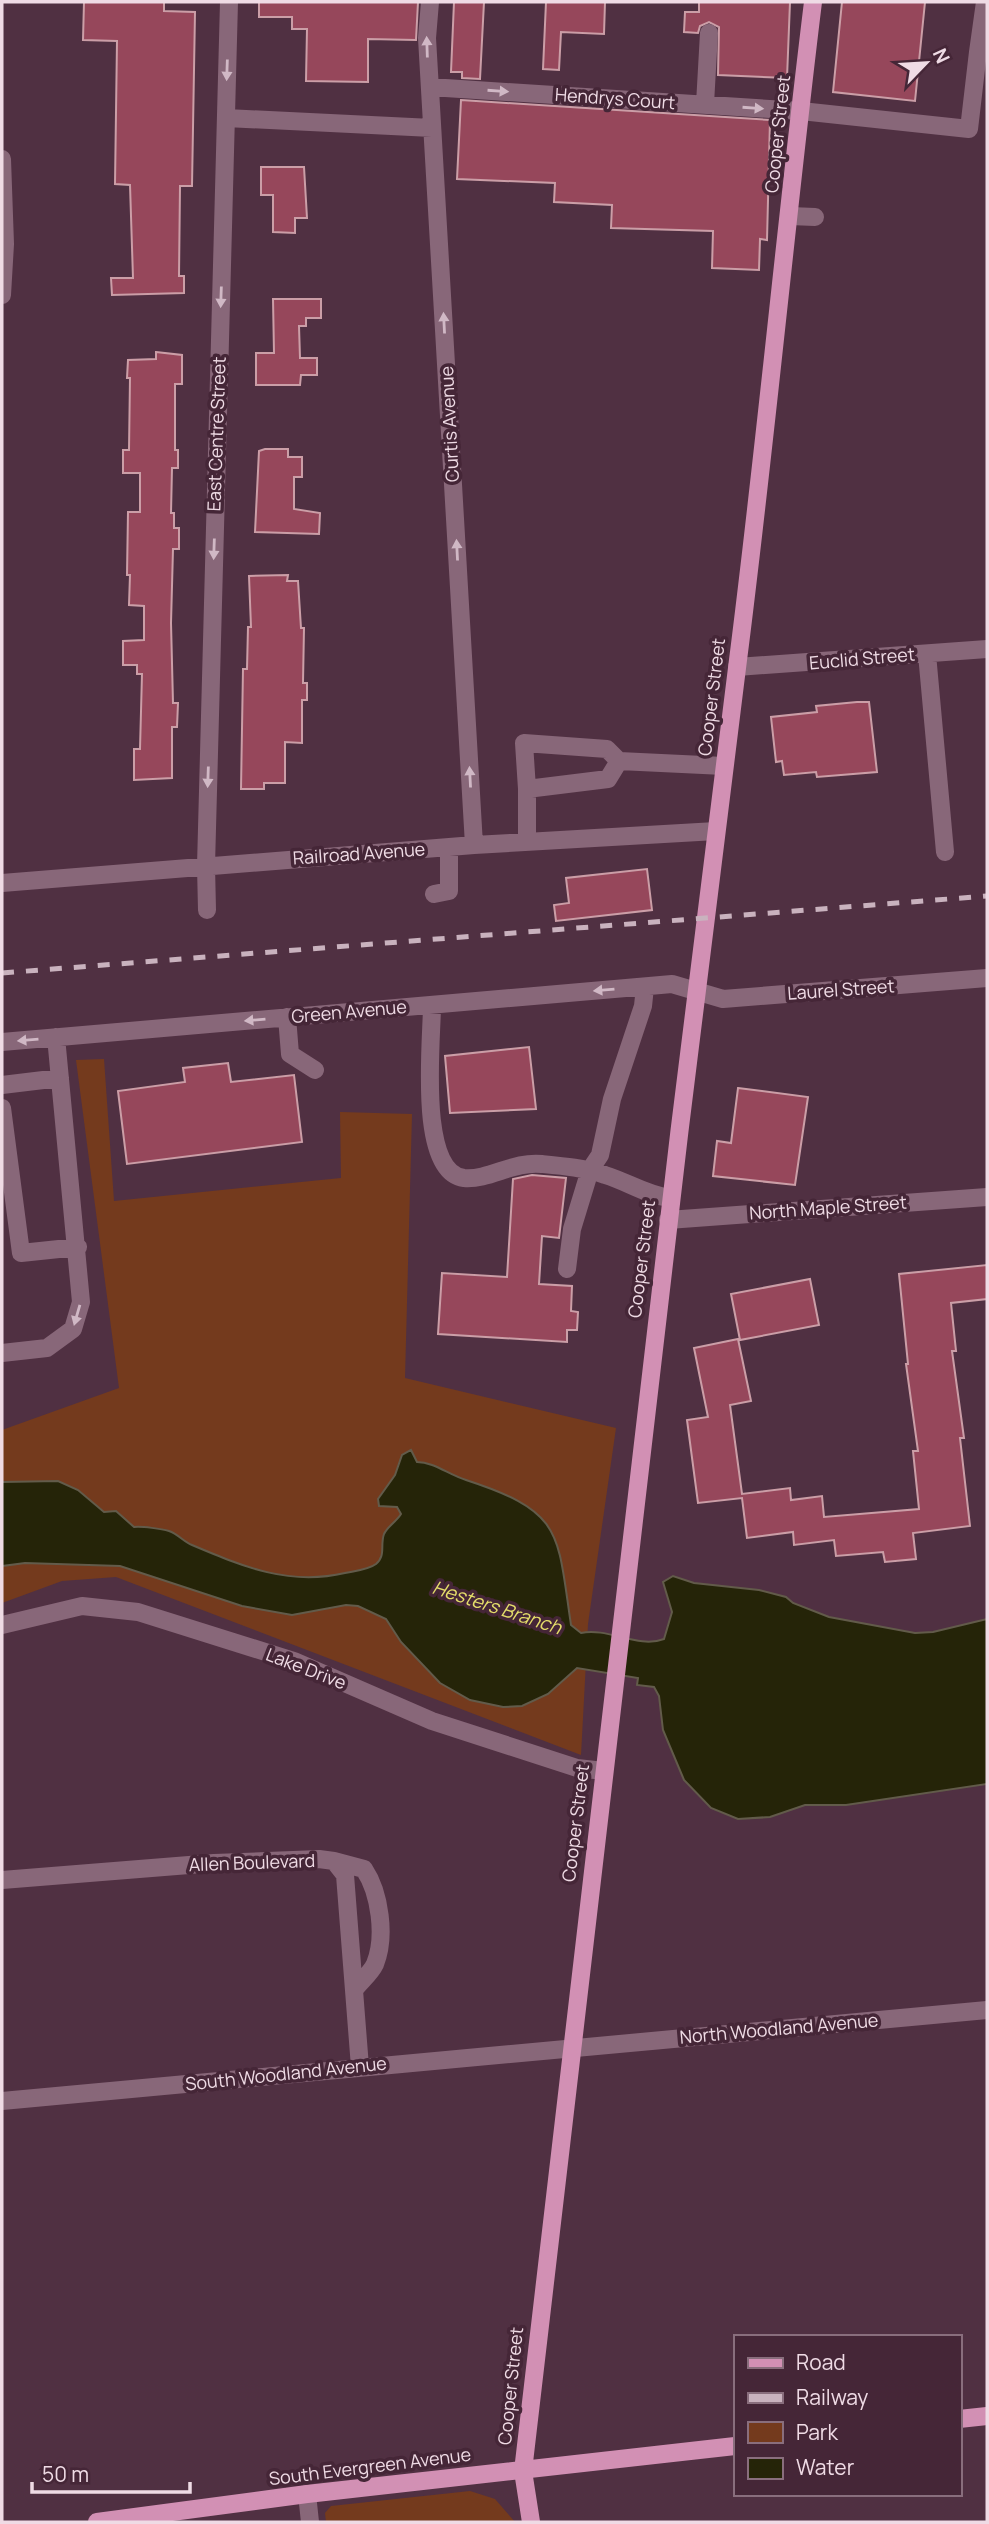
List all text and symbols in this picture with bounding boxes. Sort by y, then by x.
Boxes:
north arrow [891,28,961,98]
one-way arrow [422,36,433,58]
text: N [927,44,956,67]
one-way arrow [222,59,233,81]
street label: Cooper Street [759,74,795,194]
street label: Hendrys Court [554,82,676,114]
one-way arrow [487,86,509,97]
one-way arrow [742,103,764,114]
one-way arrow [215,287,227,309]
one-way arrow [438,312,449,334]
street label: East Centre Street [201,356,231,512]
street label: Curtis Avenue [434,365,464,483]
one-way arrow [208,539,220,561]
one-way arrow [451,539,462,561]
street label: Cooper Street [692,637,730,757]
street label: Euclid Street [808,641,916,675]
one-way arrow [202,766,214,788]
one-way arrow [465,766,476,788]
street label: Railroad Avenue [292,836,426,870]
street label: Laurel Street [787,973,895,1005]
one-way arrow [592,985,614,996]
street label: Green Avenue [290,994,408,1028]
one-way arrow [244,1015,266,1026]
one-way arrow [17,1035,39,1046]
street label: North Maple Street [748,1190,908,1224]
street label: Cooper Street [622,1199,660,1319]
one-way arrow [72,1305,82,1326]
water label: Hesters Branch [429,1574,566,1640]
street label: Lake Drive [263,1642,350,1694]
street label: Cooper Street [556,1763,594,1883]
street label: Allen Boulevard [188,1848,316,1876]
street label: North Woodland Avenue [679,2007,879,2049]
street label: South Woodland Avenue [184,2050,388,2096]
street label: Cooper Street [492,2326,528,2446]
legend [734,2335,961,2496]
text: Road [796,2348,846,2376]
text: Railway [796,2383,868,2411]
text: Park [796,2418,838,2446]
street label: South Evergreen Avenue [268,2442,472,2490]
scale bar [32,2450,189,2494]
text: Water [796,2453,855,2481]
text: 50 m [42,2460,89,2488]

